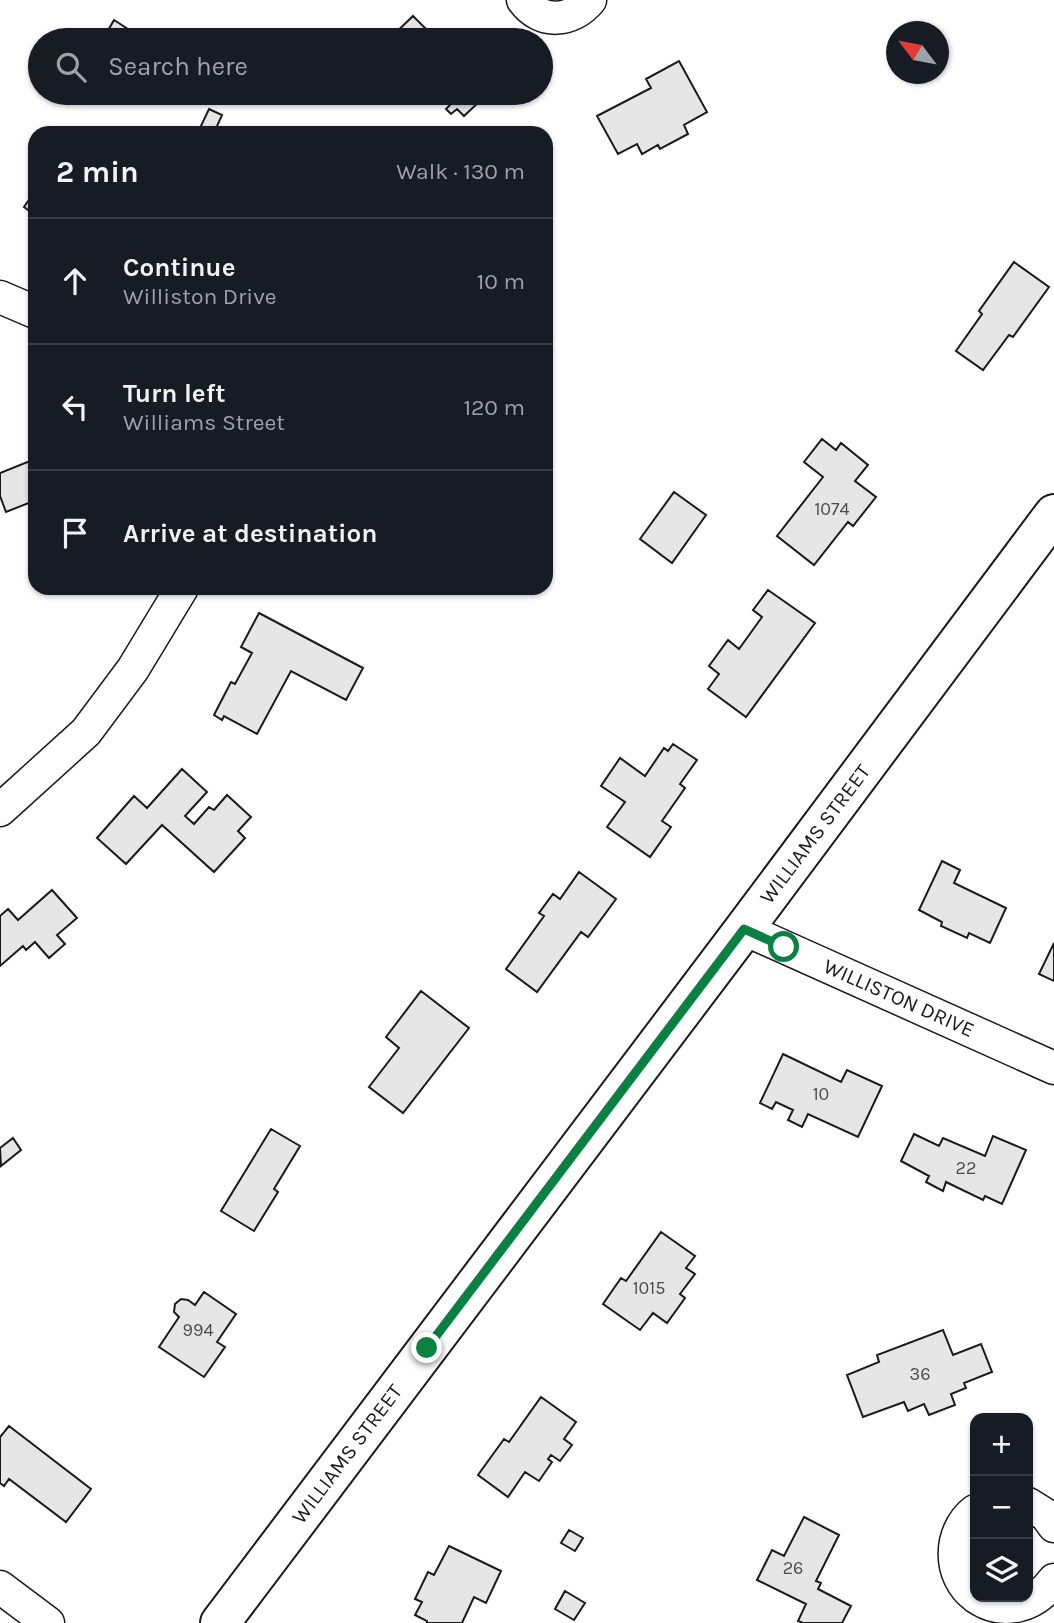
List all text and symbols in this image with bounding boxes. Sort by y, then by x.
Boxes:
north arrow [886,21,949,84]
search box [28,28,553,105]
icon: search [52,48,90,86]
text: Search here [108,51,248,82]
text: 2 min [56,154,139,190]
text: Walk · 130 m [396,158,525,185]
text: Continue [123,252,235,283]
icon: ahead [56,262,94,300]
text: 10 m [477,268,525,295]
text: Williston Drive [123,283,277,310]
text: Turn left [123,378,225,409]
icon: left [56,388,94,426]
text: 120 m [463,394,525,421]
text: Williams Street [123,409,285,436]
house number: 1074 [814,498,850,520]
icon: arrive [56,514,94,552]
text: Arrive at destination [123,518,377,549]
street label: WILLIAMS STREET [755,759,875,908]
route start [768,931,799,962]
street label: WILLISTON DRIVE [820,954,978,1042]
house number: 10 [813,1083,829,1105]
house number: 22 [956,1157,976,1179]
house number: 1015 [633,1277,665,1299]
house number: 994 [183,1319,213,1341]
route end [411,1332,442,1363]
house number: 36 [910,1363,930,1385]
street label: WILLIAMS STREET [287,1379,407,1528]
map controls [970,1413,1033,1602]
button: + [970,1413,1033,1476]
button: − [970,1476,1033,1539]
button: layers [970,1539,1033,1602]
house number: 26 [783,1557,803,1579]

